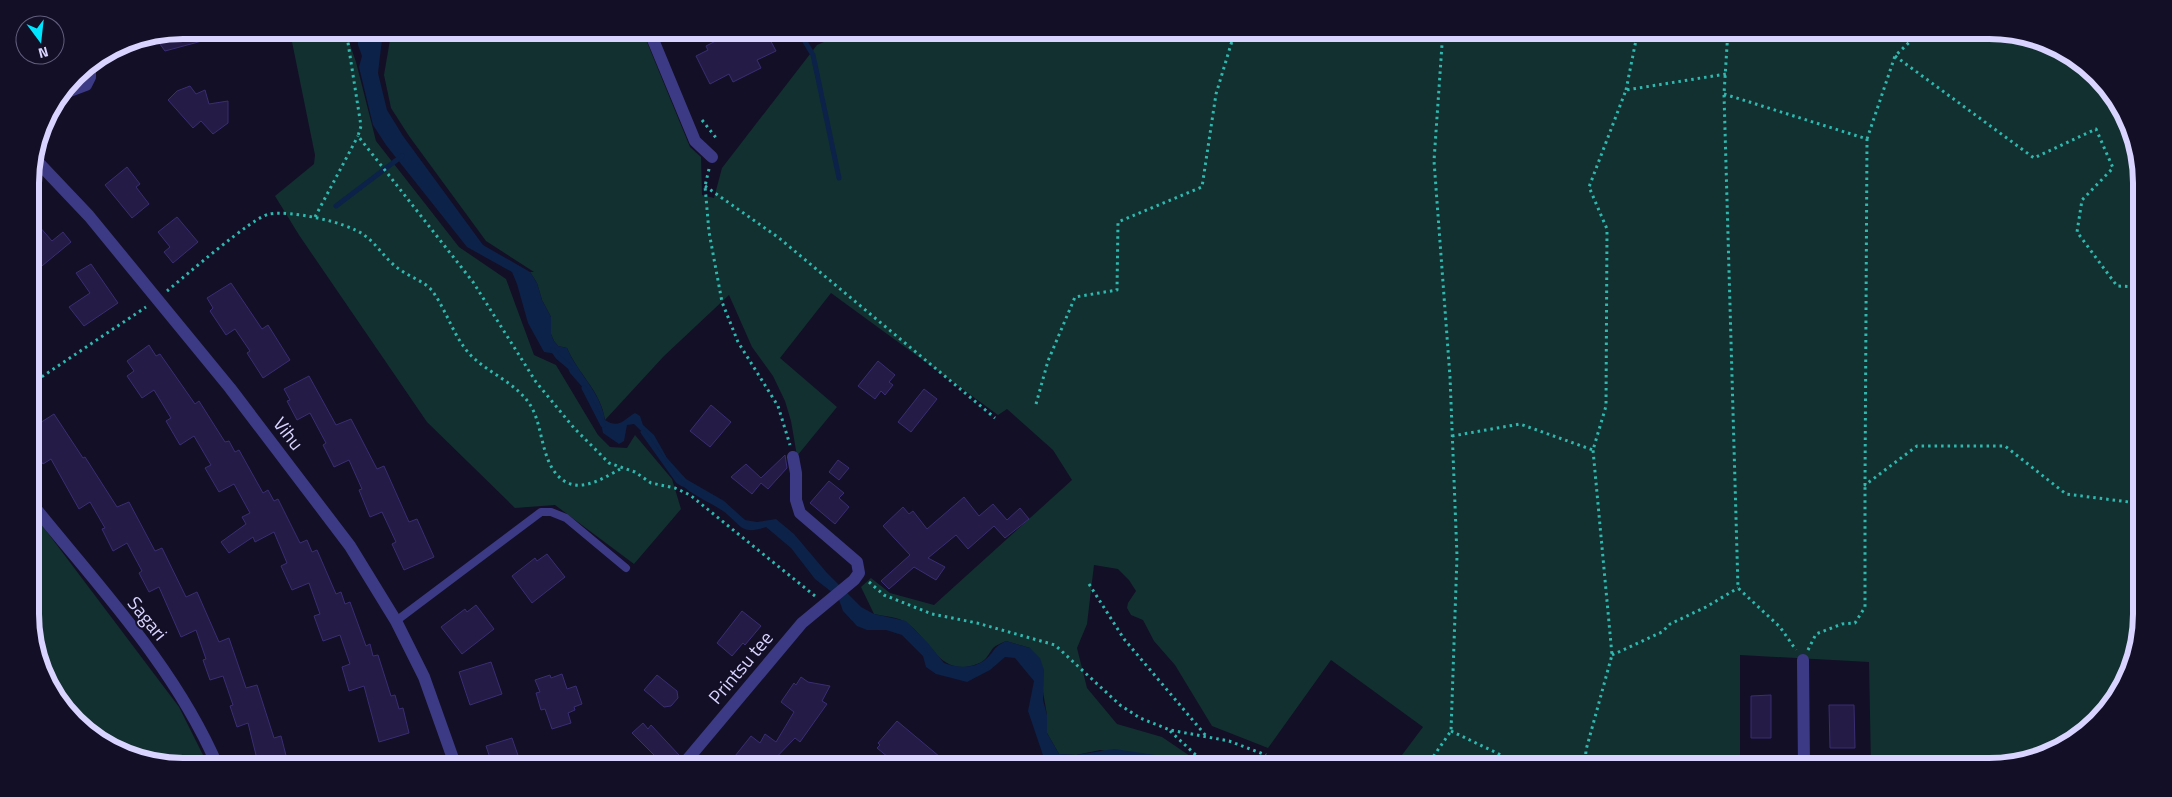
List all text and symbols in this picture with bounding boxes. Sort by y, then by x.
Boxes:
north arrow [15,15,65,65]
text: N [36,42,51,64]
street label: Vihu [267,410,311,456]
street label: Sagari [121,590,175,646]
street label: Printsu tee [701,624,779,710]

